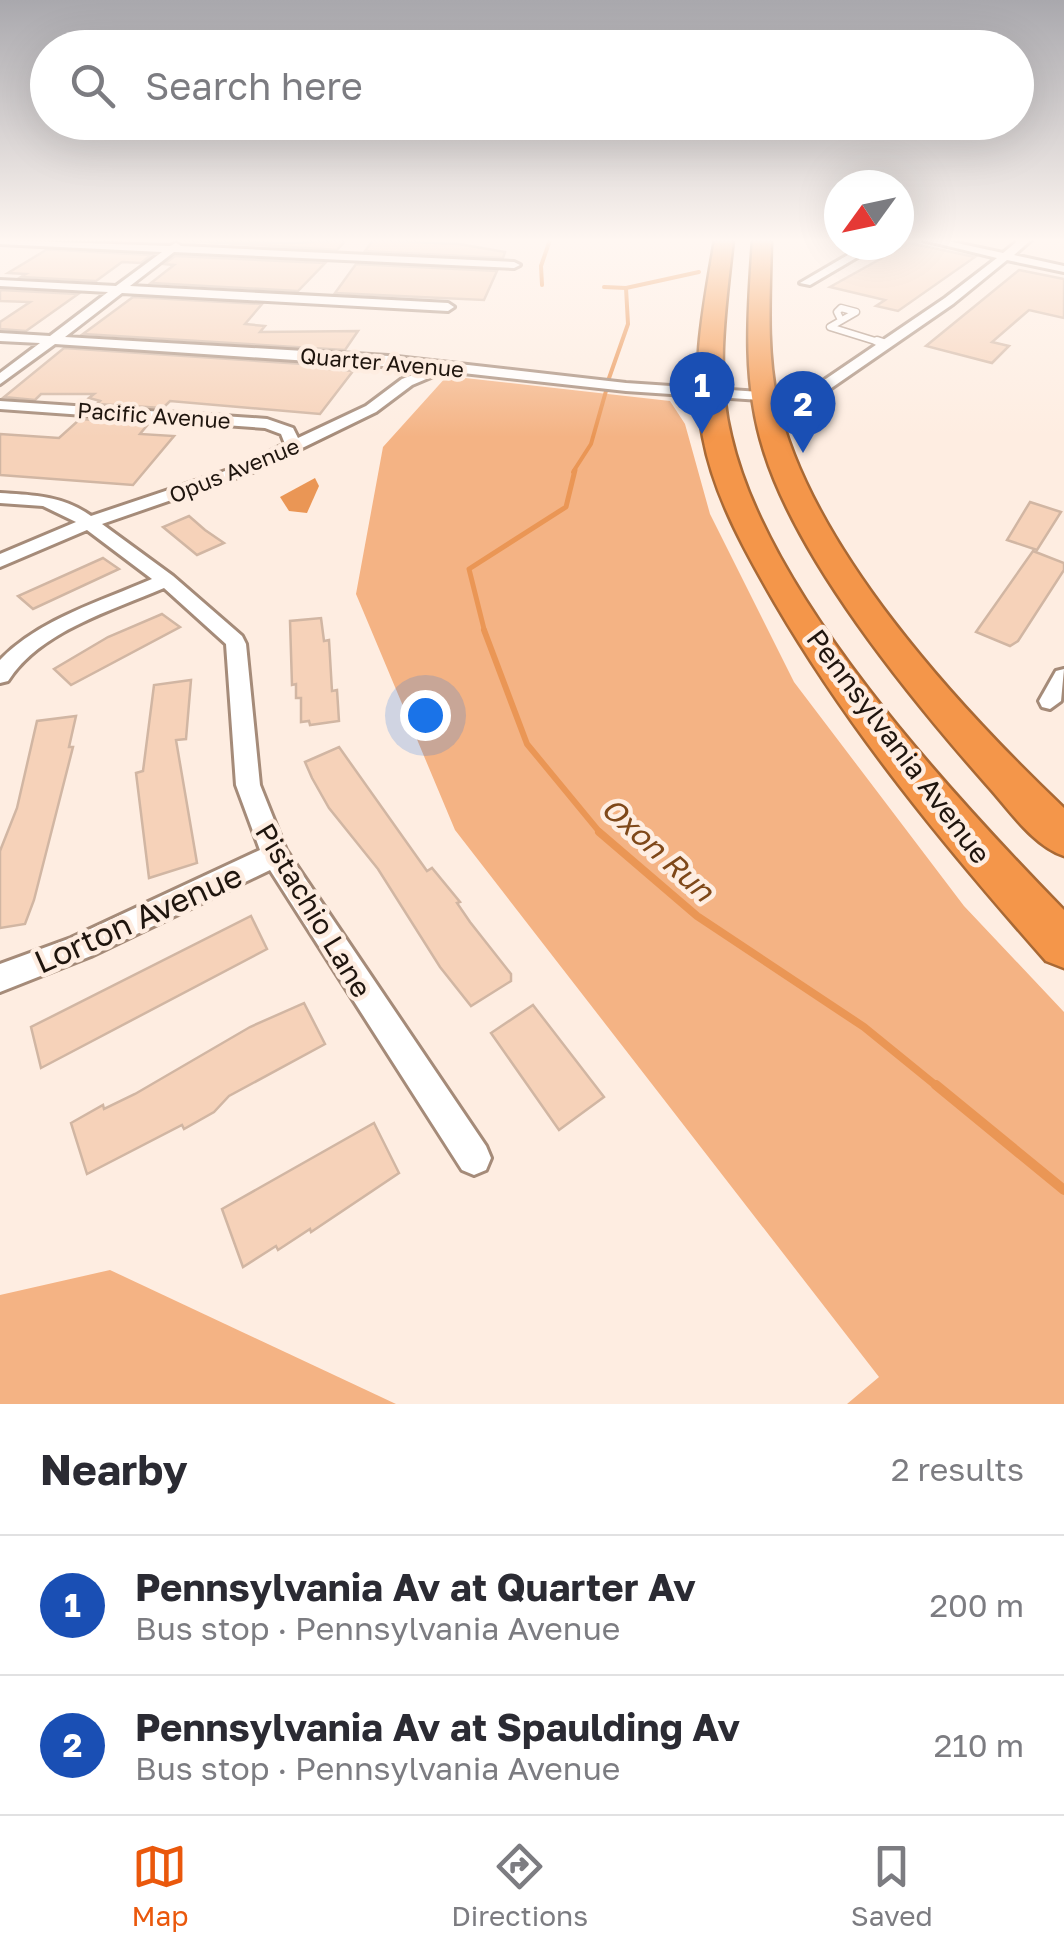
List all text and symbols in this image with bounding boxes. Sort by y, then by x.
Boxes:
search box [30,30,1034,140]
icon: search [65,58,120,113]
text: Search here [145,63,363,108]
north arrow [824,170,914,260]
street label: Quarter Avenue [299,341,465,383]
pin: 1 [670,352,734,434]
pin: 2 [770,370,836,453]
street label: Pacific Avenue [76,396,232,434]
street label: Opus Avenue [165,432,303,508]
street label: Pennsylvania Avenue [800,622,998,870]
your location [400,690,451,741]
water label: Oxon Run [595,789,723,910]
street label: Pistachio Lane [249,817,379,1003]
street label: Lorton Avenue [28,855,248,981]
text: Nearby [40,1444,188,1494]
text: 2 results [891,1450,1024,1488]
text: Pennsylvania Av at Quarter Av [135,1564,696,1609]
text: 1 [64,1586,81,1624]
text: 200 m [929,1586,1024,1624]
text: Bus stop · Pennsylvania Avenue [135,1609,620,1647]
text: Pennsylvania Av at Spaulding Av [135,1704,740,1749]
text: 2 [63,1726,82,1764]
text: 210 m [934,1726,1024,1764]
text: Bus stop · Pennsylvania Avenue [135,1749,620,1787]
tab: Map [131,1839,189,1932]
tab: Directions [451,1839,588,1932]
tab: Saved [851,1839,933,1932]

